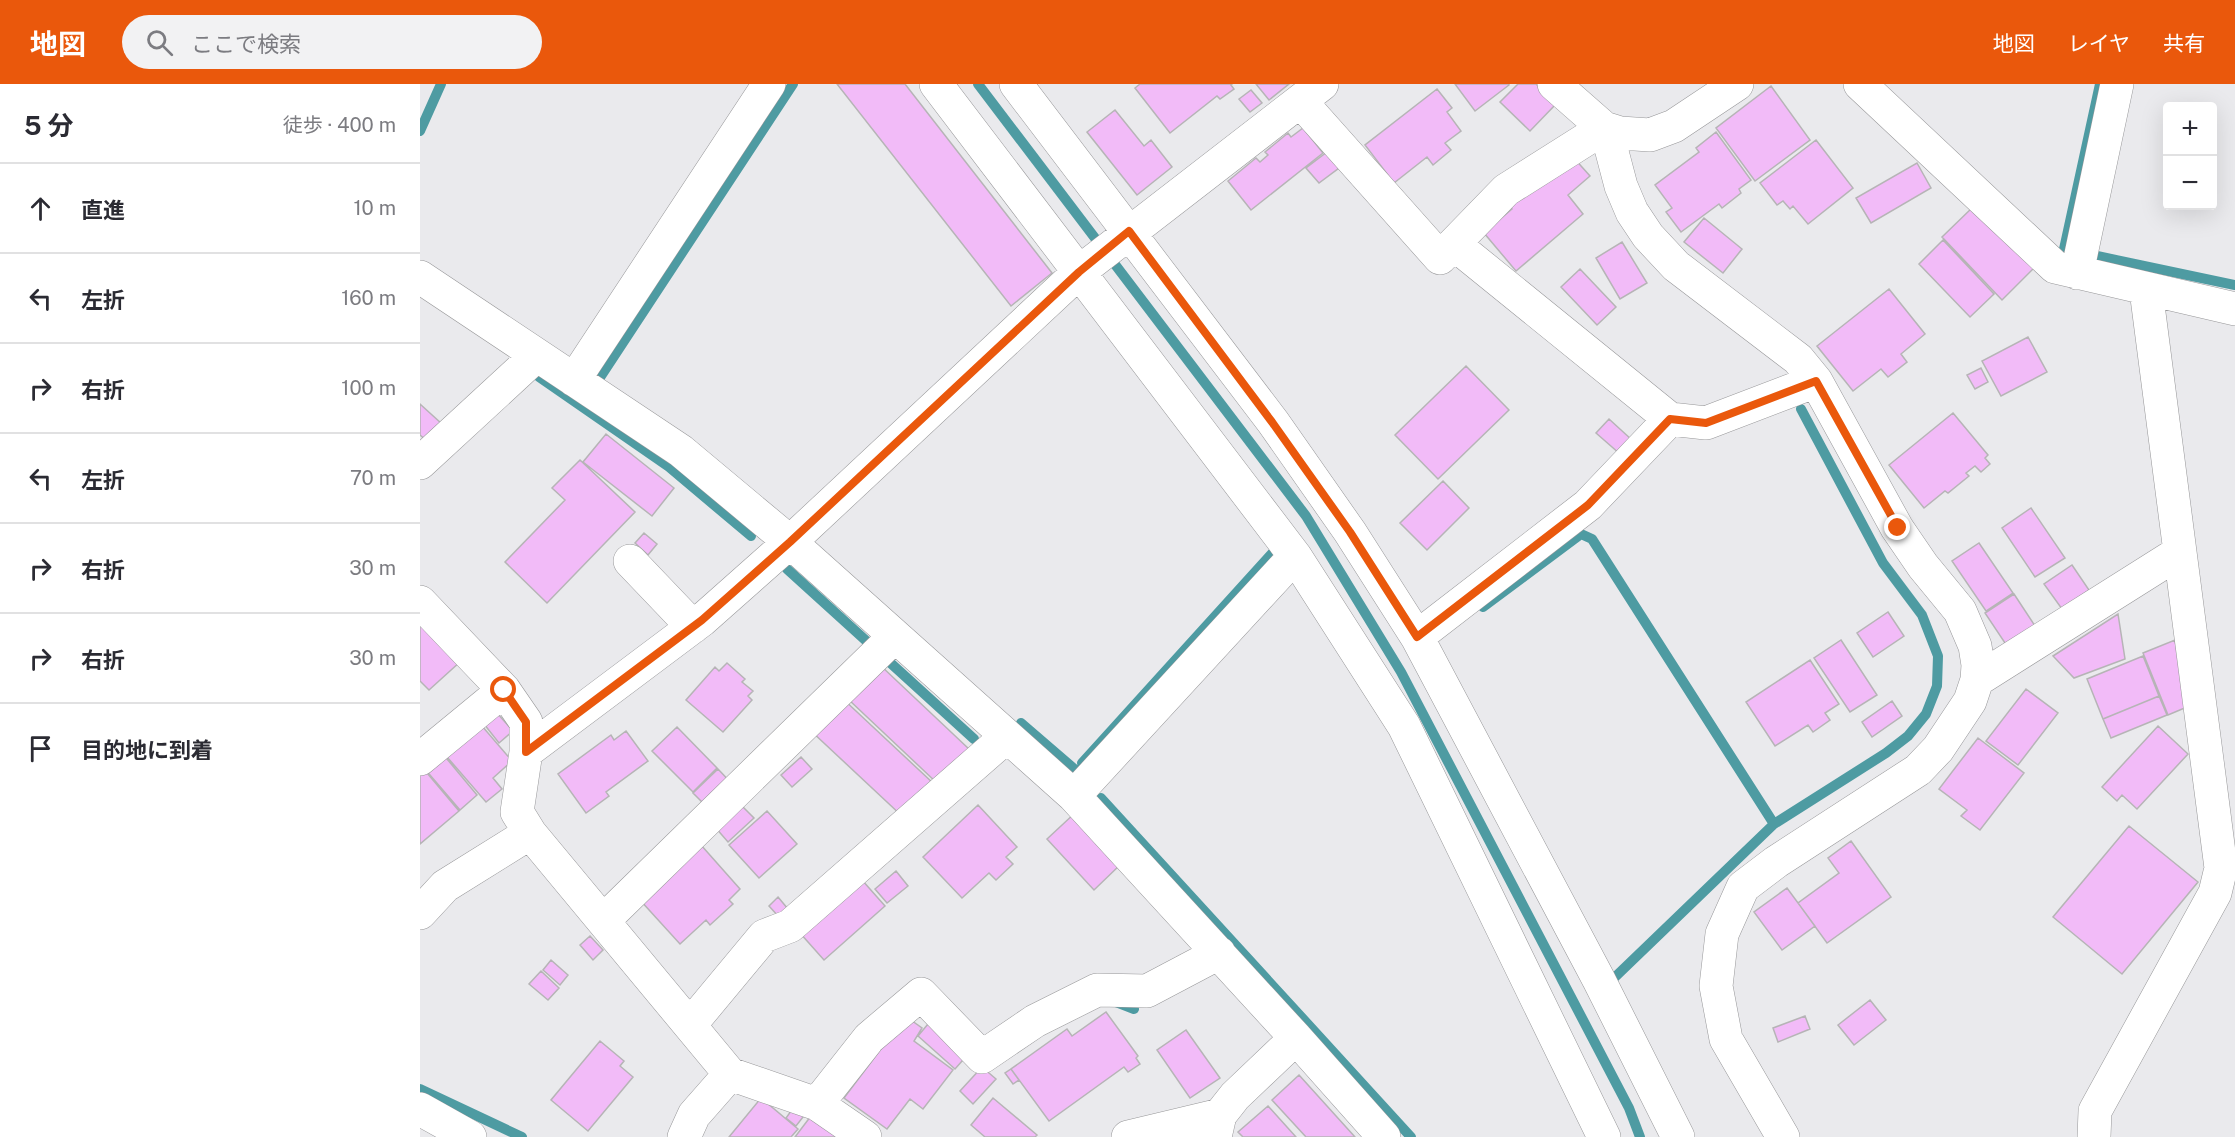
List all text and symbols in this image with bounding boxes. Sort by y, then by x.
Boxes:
search box [122,15,542,69]
icon: search [143,26,176,59]
text: 地図 [30,27,86,60]
text: ここで検索 [191,31,301,57]
text: 地図 [1993,31,2035,56]
text: レイヤ [2068,31,2130,56]
text: 共有 [2163,31,2205,56]
map controls [2163,102,2217,210]
button: + [2163,102,2217,156]
text: 5 分 [24,110,73,141]
text: 徒歩 · 400 m [283,113,396,137]
button: − [2163,156,2217,210]
icon: ahead [24,192,57,225]
text: 10 m [353,196,396,220]
text: 直進 [81,197,125,223]
icon: left [24,282,57,315]
text: 160 m [341,286,396,310]
text: 左折 [81,287,125,313]
icon: right [24,372,57,405]
text: 100 m [341,376,396,400]
text: 右折 [81,377,125,403]
icon: left [24,462,57,495]
text: 70 m [350,466,396,490]
text: 左折 [81,467,125,493]
route end [1884,514,1910,540]
icon: right [24,552,57,585]
text: 30 m [349,556,396,580]
text: 右折 [81,557,125,583]
icon: right [24,642,57,675]
text: 30 m [349,646,396,670]
text: 右折 [81,647,125,673]
route start [490,676,516,702]
icon: arrive [24,732,57,765]
text: 目的地に到着 [81,737,213,763]

